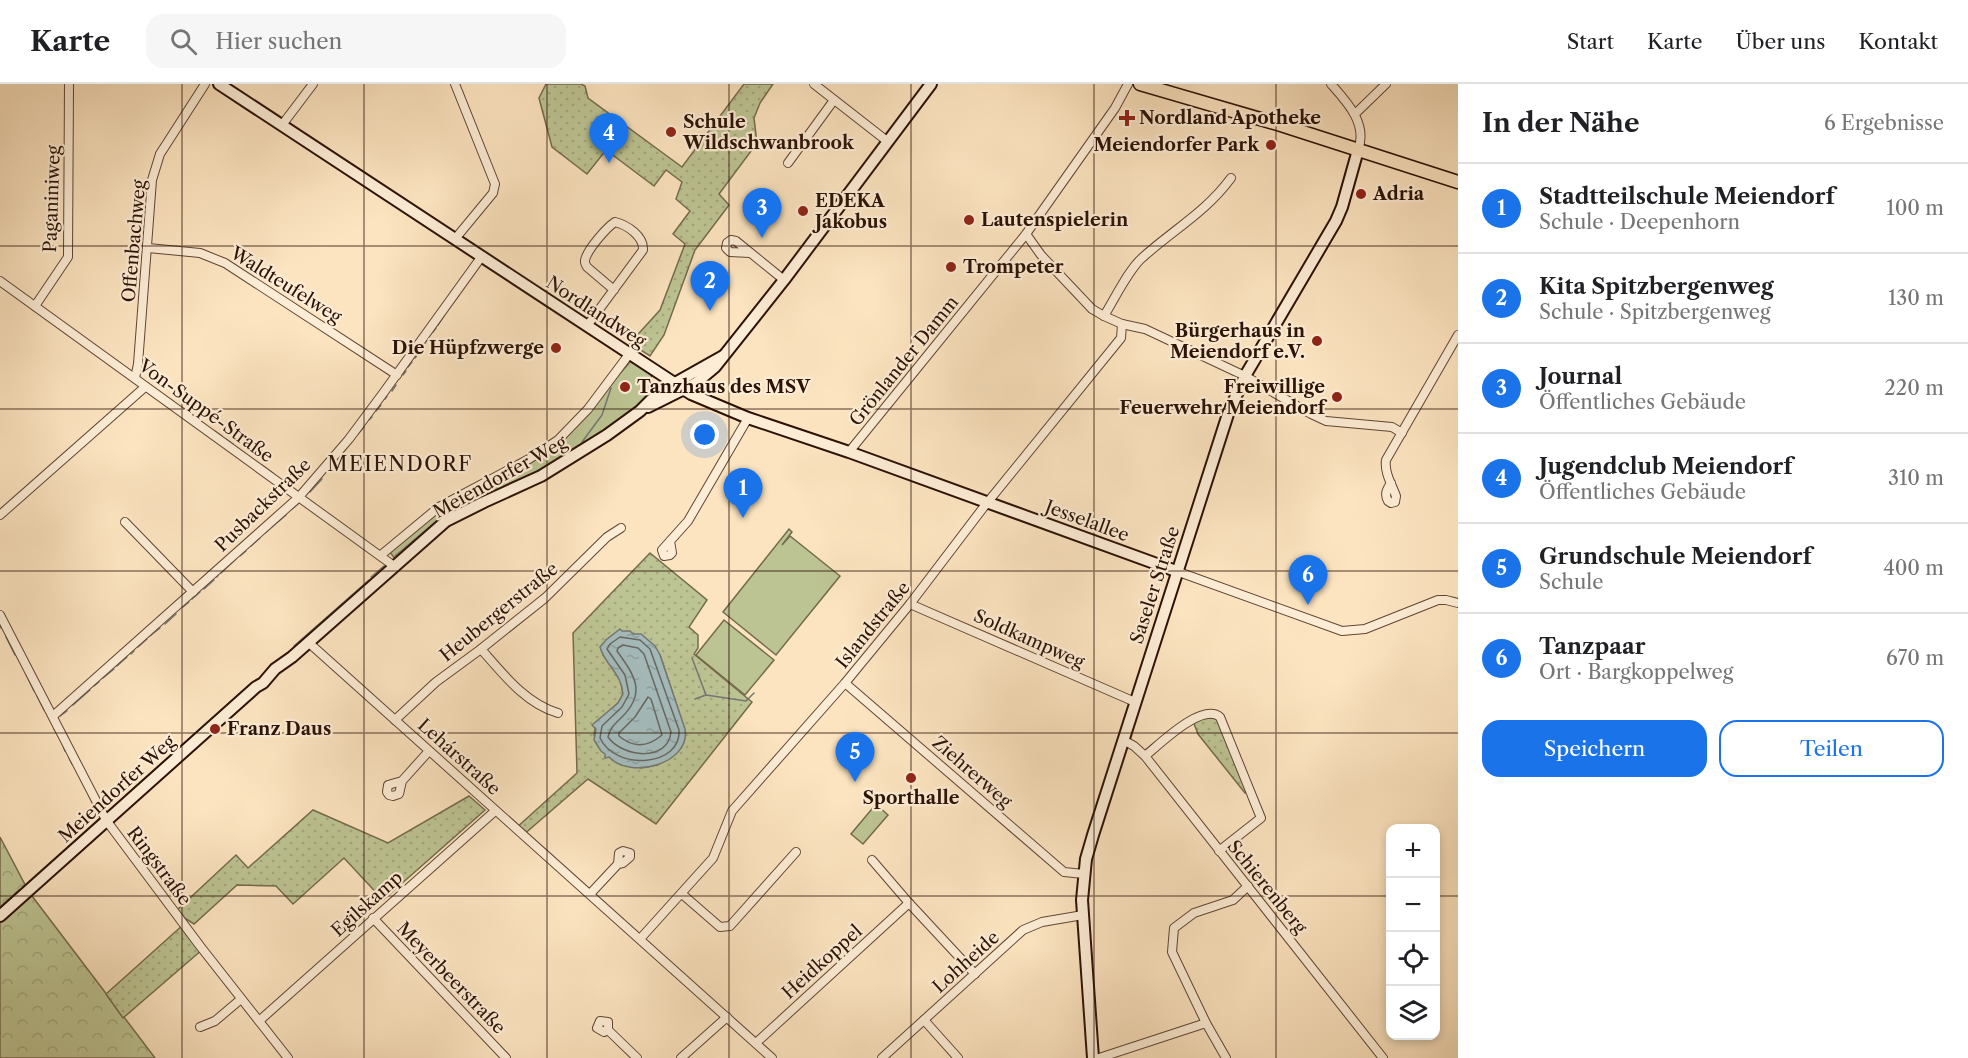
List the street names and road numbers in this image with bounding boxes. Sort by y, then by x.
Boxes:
street label: Paganiniweg [39,144,65,253]
street label: Offenbachweg [118,178,150,303]
street label: Waldteufelweg [226,242,346,328]
street label: Nordlandweg [542,272,650,353]
street label: Grönlander Damm [845,291,963,430]
street label: Von-Suppé-Straße [134,354,278,467]
street label: Meiendorfer Weg [429,431,571,523]
street label: Pusbackstraße [211,454,315,556]
street label: Jesselallee [1039,495,1132,546]
street label: Saseler Straße [1126,523,1184,647]
street label: Heubergerstraße [436,558,562,666]
street label: Islandstraße [831,577,915,673]
street label: Soldkampweg [970,605,1088,673]
street label: Lehárstraße [413,714,505,800]
street label: Meiendorfer Weg [54,730,180,847]
street label: Ziehrerweg [928,732,1017,813]
street label: Ringstraße [122,822,196,910]
street label: Schierenberg [1223,836,1312,938]
street label: Egilskamp [327,866,407,942]
street label: Meyerbeerstraße [392,918,510,1038]
street label: Heidkoppel [778,920,866,1004]
street label: Lohheide [928,926,1004,998]

